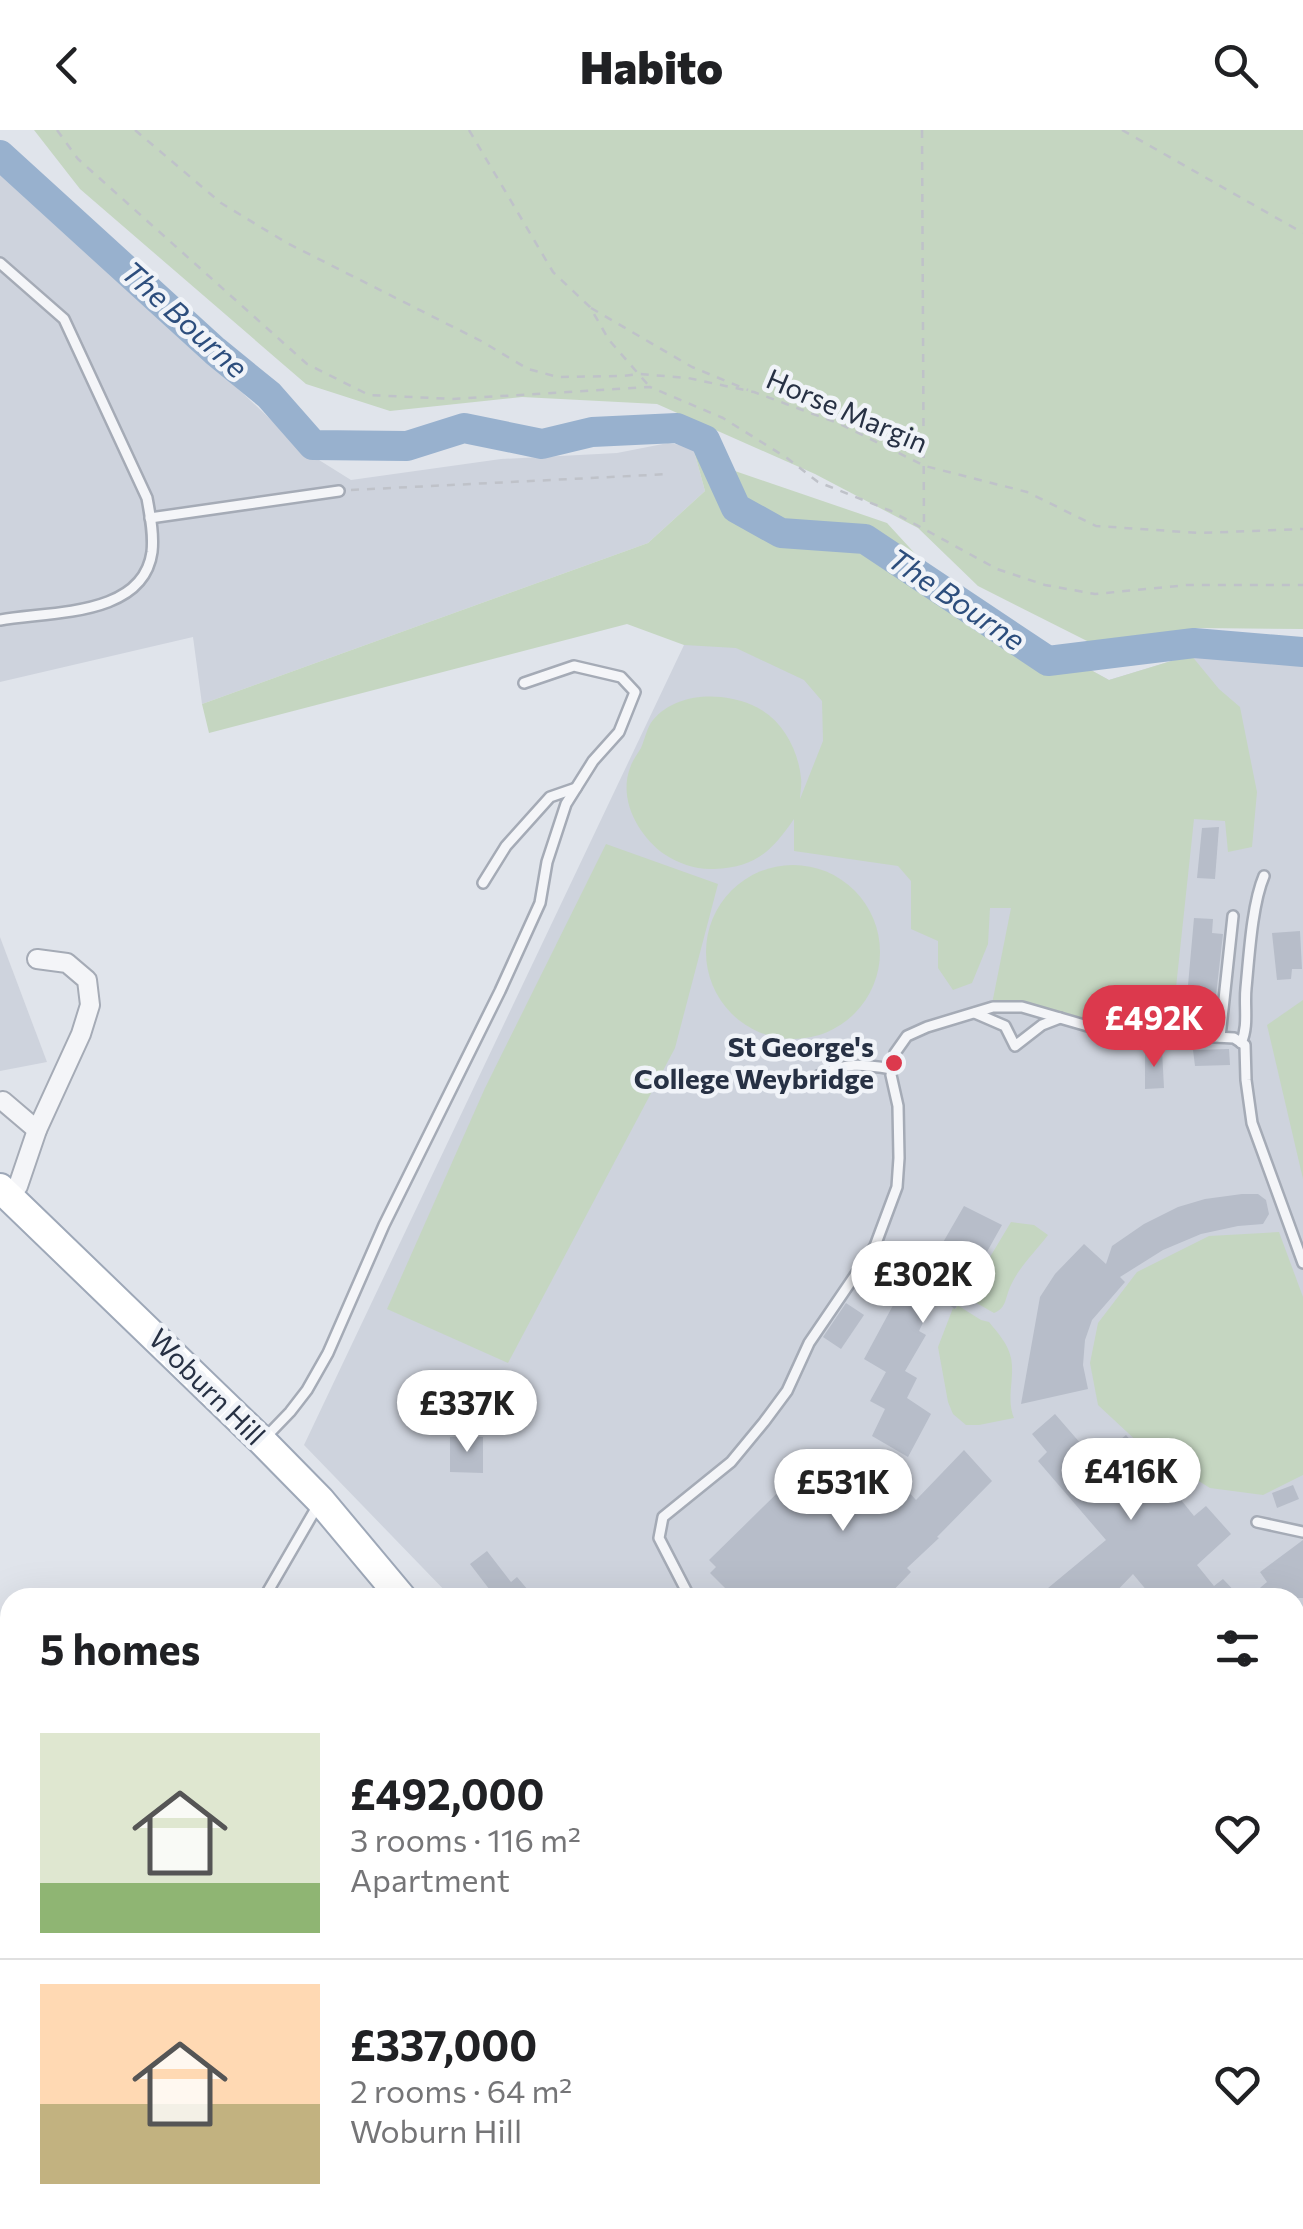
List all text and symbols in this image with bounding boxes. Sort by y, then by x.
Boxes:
icon: back [40,38,95,93]
text: Habito [580,38,723,93]
icon: search [1208,38,1263,93]
water label: The Bourne [115,252,257,385]
street label: Horse Margin [762,361,933,459]
water label: The Bourne [882,539,1033,657]
pin: £492K [1084,985,1224,1070]
text: £492K [1104,997,1204,1037]
place label: St George's College Weybridge [634,1029,874,1095]
marker: St George's College Weybridge [883,1052,905,1074]
pin: £302K [853,1241,993,1326]
text: £302K [873,1253,973,1293]
street label: Woburn Hill [142,1321,273,1452]
pin: £337K [397,1370,537,1455]
text: £337K [419,1382,515,1422]
pin: £416K [1061,1438,1201,1523]
pin: £531K [773,1449,913,1534]
text: £416K [1084,1450,1178,1490]
text: £531K [796,1461,890,1501]
icon: filters [1210,1621,1265,1676]
text: 5 homes [40,1622,200,1674]
text: £492,000 [350,1767,544,1819]
icon: home [120,1773,240,1893]
icon: heart [1210,1806,1265,1861]
text: 3 rooms · 116 m² [350,1819,581,1859]
text: Apartment [350,1859,510,1899]
text: £337,000 [350,2018,537,2070]
icon: home [120,2024,240,2144]
icon: heart [1210,2057,1265,2112]
text: 2 rooms · 64 m² [350,2070,572,2110]
text: Woburn Hill [350,2110,522,2150]

